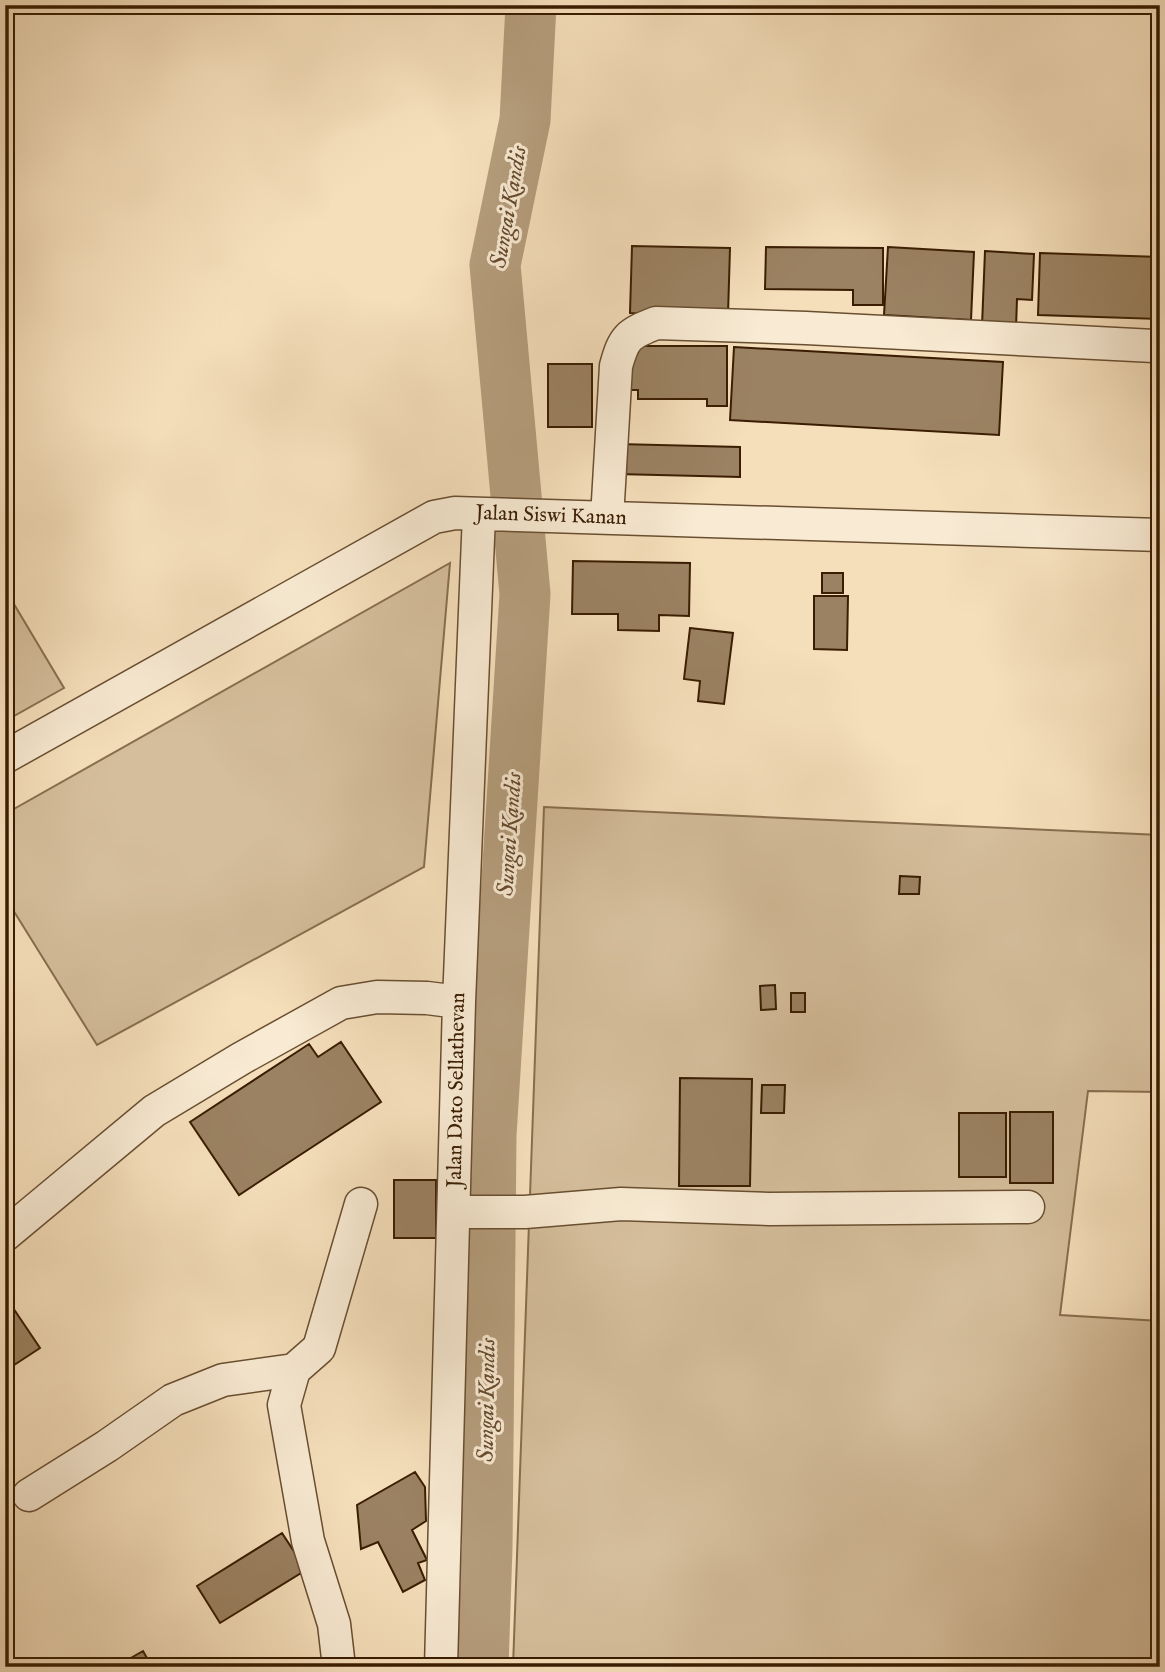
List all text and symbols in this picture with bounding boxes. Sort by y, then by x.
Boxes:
water label: Sungai Kandis [484,143,535,271]
street label: Jalan Siswi Kanan [473,500,627,532]
water label: Sungai Kandis [491,771,530,897]
street label: Jalan Dato Sellathevan [442,992,472,1190]
water label: Sungai Kandis [471,1337,504,1462]

